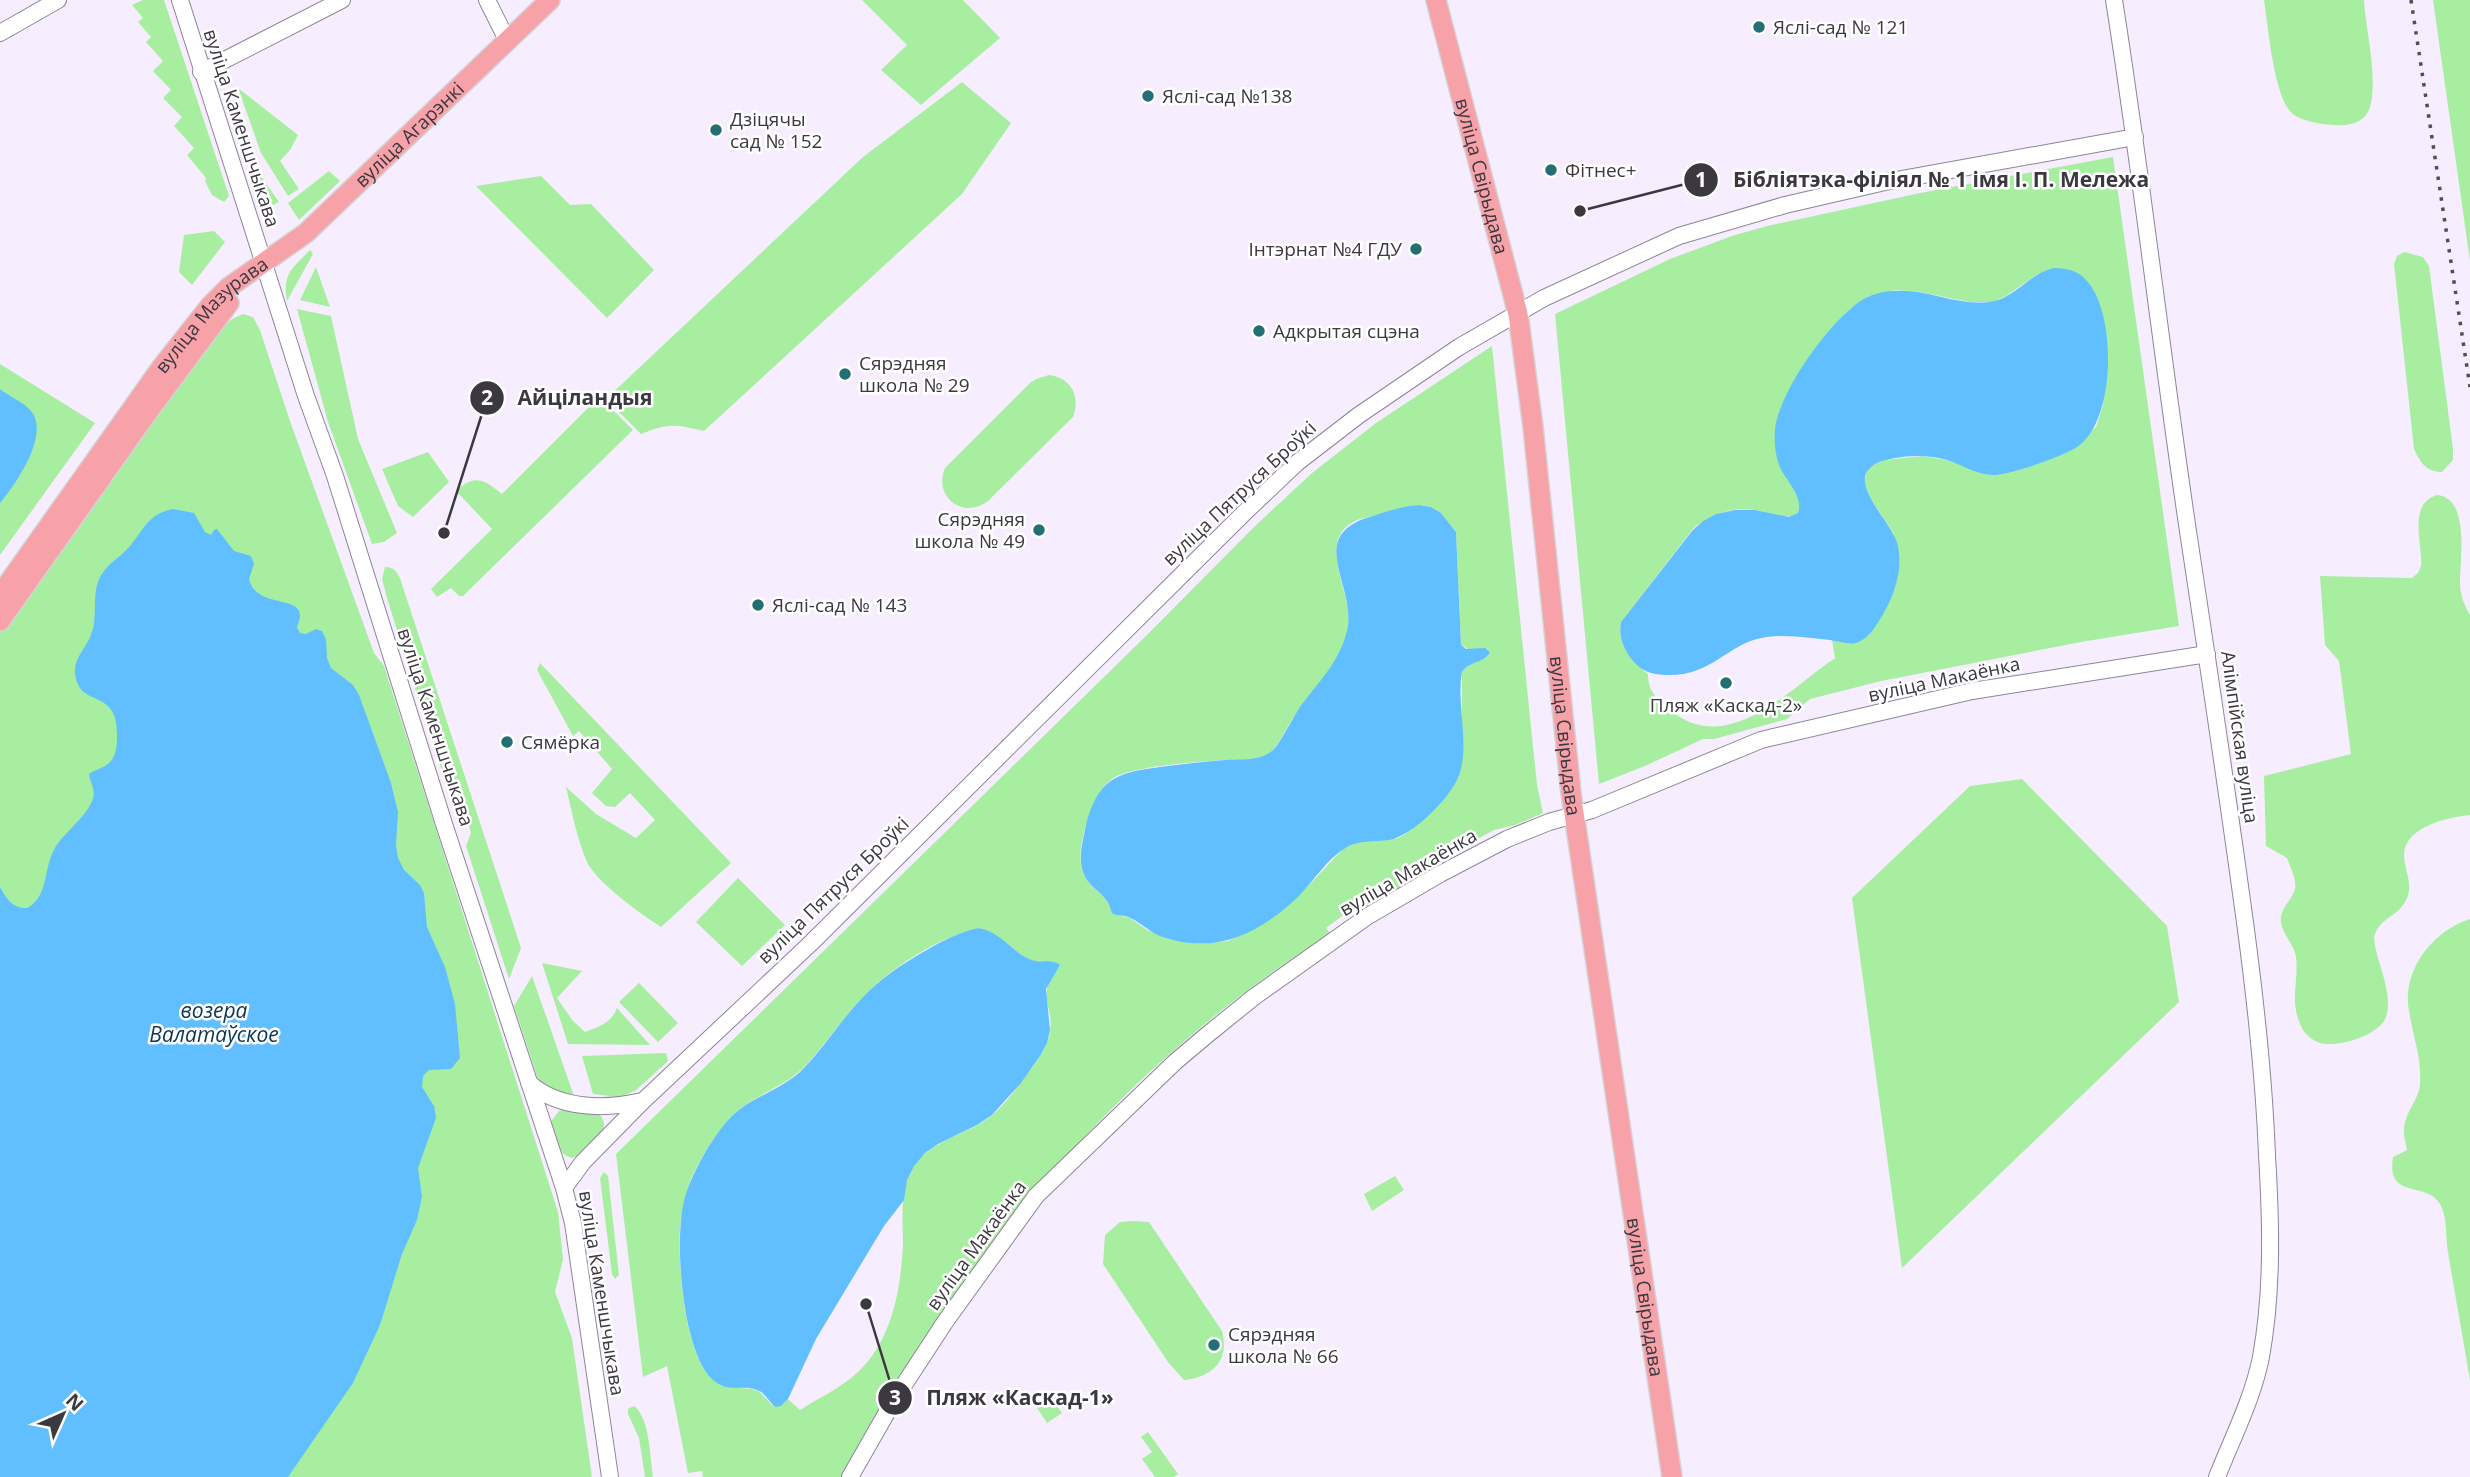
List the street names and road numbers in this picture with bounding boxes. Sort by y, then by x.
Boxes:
street label: вуліца Каменшчыкава [198,25,286,231]
street label: вуліца Агарэнкі [349,76,470,193]
street label: вуліца Свірыдава [1449,95,1515,257]
street label: вуліца Мазурава [149,251,273,378]
street label: вуліца Пятруся Броўкі [1157,415,1321,571]
street label: вуліца Каменшчыкава [392,624,480,830]
street label: Алімпійская вуліца [2215,649,2265,825]
street label: вуліца Макаёнка [1866,650,2022,708]
street label: вуліца Свірыдава [1544,655,1587,817]
street label: вуліца Пятруся Броўкі [752,811,914,969]
street label: вуліца Макаёнка [1335,822,1481,922]
street label: вуліца Макаёнка [920,1175,1032,1315]
street label: вуліца Каменшчыкава [573,1189,631,1397]
street label: вуліца Свірыдава [1621,1216,1670,1378]

